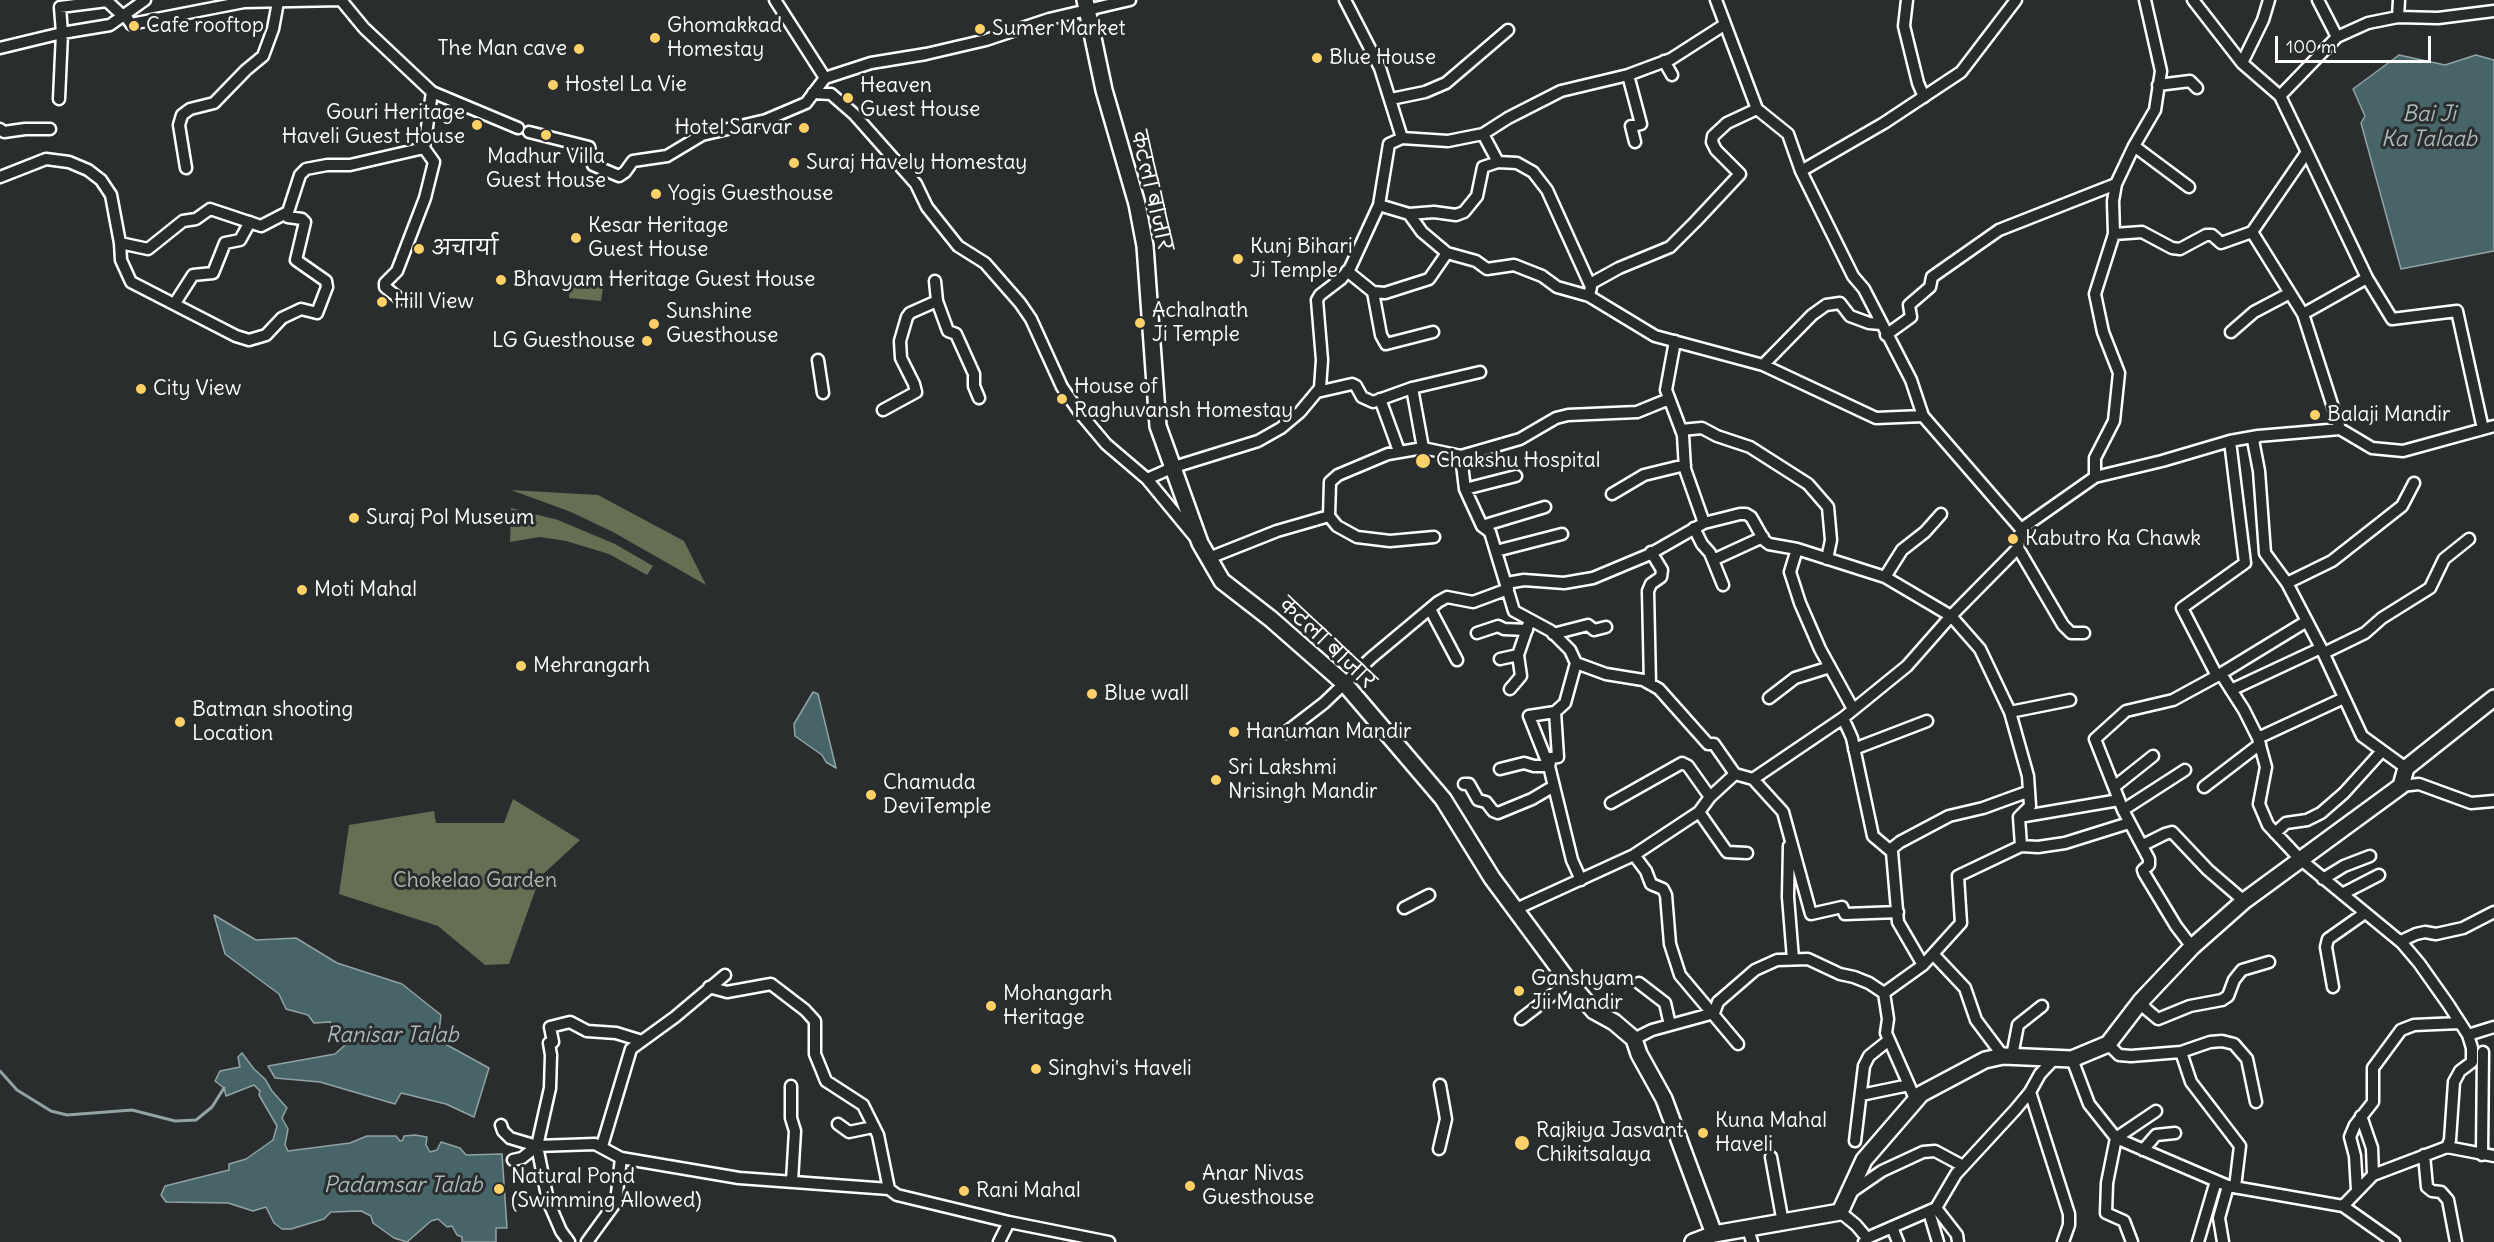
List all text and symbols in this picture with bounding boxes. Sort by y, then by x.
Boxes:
place label: Cafe rooftop [146,13,264,39]
place label: Ghomakkad Homestay [667,13,782,63]
place label: Sumer Market [992,16,1126,42]
marker: Cafe rooftop [127,19,141,33]
marker: Sumer Market [973,22,987,36]
scale bar [2278,24,2434,62]
marker: Ghomakkad Homestay [648,31,662,45]
text: 100 m [2286,35,2337,58]
place label: The Man cave [438,36,567,62]
marker: The Man cave [572,42,586,56]
place label: Blue House [1329,45,1436,71]
marker: Blue House [1310,51,1324,65]
place label: Hostel La Vie [565,72,687,98]
place label: Heaven Guest House [860,73,980,123]
marker: Hostel La Vie [546,78,560,92]
marker: Heaven Guest House [841,91,855,105]
place label: Gouri Heritage Haveli Guest House [282,100,465,150]
water label: Bai Ji Ka Talaab [2381,102,2477,154]
place label: Hotel Sarvar [675,115,792,141]
marker: Gouri Heritage Haveli Guest House [470,118,484,132]
marker: Hotel Sarvar [797,121,811,135]
marker: Madhur Villa Guest House [539,128,553,142]
street label: कटला बाजार [1125,128,1177,254]
place label: Madhur Villa Guest House [486,144,606,194]
place label: Suraj Havely Homestay [806,150,1027,176]
marker: Suraj Havely Homestay [787,156,801,170]
place label: Yogis Guesthouse [668,181,833,207]
marker: Yogis Guesthouse [649,187,663,201]
place label: Kesar Heritage Guest House [588,213,728,263]
marker: Kesar Heritage Guest House [569,231,583,245]
place label: Kunj Bihari Ji Temple [1250,234,1353,284]
place label: अचार्या [431,236,498,262]
marker: अचार्या [412,242,426,256]
marker: Kunj Bihari Ji Temple [1231,252,1245,266]
place label: Bhavyam Heritage Guest House [513,267,815,293]
marker: Bhavyam Heritage Guest House [494,273,508,287]
place label: Hill View [394,289,474,315]
marker: Hill View [375,295,389,309]
place label: Achalnath Ji Temple [1152,298,1248,348]
place label: Sunshine Guesthouse [666,299,778,349]
marker: Achalnath Ji Temple [1133,316,1147,330]
marker: Sunshine Guesthouse [647,317,661,331]
place label: LG Guesthouse [492,328,635,354]
marker: LG Guesthouse [640,334,654,348]
place label: House of Raghuvansh Homestay [1074,374,1293,424]
place label: City View [153,376,241,402]
marker: City View [134,382,148,396]
marker: House of Raghuvansh Homestay [1055,392,1069,406]
place label: Balaji Mandir [2327,402,2450,428]
marker: Balaji Mandir [2308,408,2322,422]
place label: Chakshu Hospital [1436,448,1600,474]
marker: Chakshu Hospital [1414,452,1432,470]
place label: Suraj Pol Museum [366,505,534,531]
marker: Suraj Pol Museum [347,511,361,525]
place label: Kabutro Ka Chawk [2025,526,2201,552]
marker: Kabutro Ka Chawk [2006,532,2020,546]
place label: Moti Mahal [314,577,417,603]
marker: Moti Mahal [295,583,309,597]
street label: कटला बाजार [1274,593,1380,695]
place label: Mehrangarh [533,653,650,679]
marker: Mehrangarh [514,659,528,673]
place label: Blue wall [1104,681,1189,707]
marker: Blue wall [1085,687,1099,701]
place label: Batman shooting Location [192,697,353,747]
marker: Batman shooting Location [173,715,187,729]
place label: Hanuman Mandir [1246,719,1412,745]
marker: Hanuman Mandir [1227,725,1241,739]
place label: Sri Lakshmi Nrisingh Mandir [1228,755,1378,805]
place label: Chamuda DeviTemple [883,770,991,820]
marker: Sri Lakshmi Nrisingh Mandir [1209,773,1223,787]
marker: Chamuda DeviTemple [864,788,878,802]
park label: Chokelao Garden [393,868,557,894]
place label: Ganshyam Jii Mandir [1531,966,1634,1016]
place label: Mohangarh Heritage [1003,981,1112,1031]
marker: Ganshyam Jii Mandir [1512,984,1526,998]
marker: Mohangarh Heritage [984,999,998,1013]
water label: Ranisar Talab [325,1023,459,1049]
place label: Singhvi's Haveli [1048,1056,1192,1082]
marker: Singhvi's Haveli [1029,1062,1043,1076]
place label: Kuna Mahal Haveli [1715,1108,1827,1158]
place label: Rajkiya Jasvant Chikitsalaya [1536,1118,1684,1168]
marker: Kuna Mahal Haveli [1696,1126,1710,1140]
marker: Rajkiya Jasvant Chikitsalaya [1513,1134,1531,1152]
place label: Anar Nivas Guesthouse [1202,1161,1314,1211]
place label: Natural Pond (Swimming Allowed) [511,1164,702,1214]
water label: Padamsar Talab [323,1173,483,1199]
place label: Rani Mahal [976,1178,1081,1204]
marker: Anar Nivas Guesthouse [1183,1179,1197,1193]
marker: Natural Pond (Swimming Allowed) [492,1182,506,1196]
marker: Rani Mahal [957,1184,971,1198]

